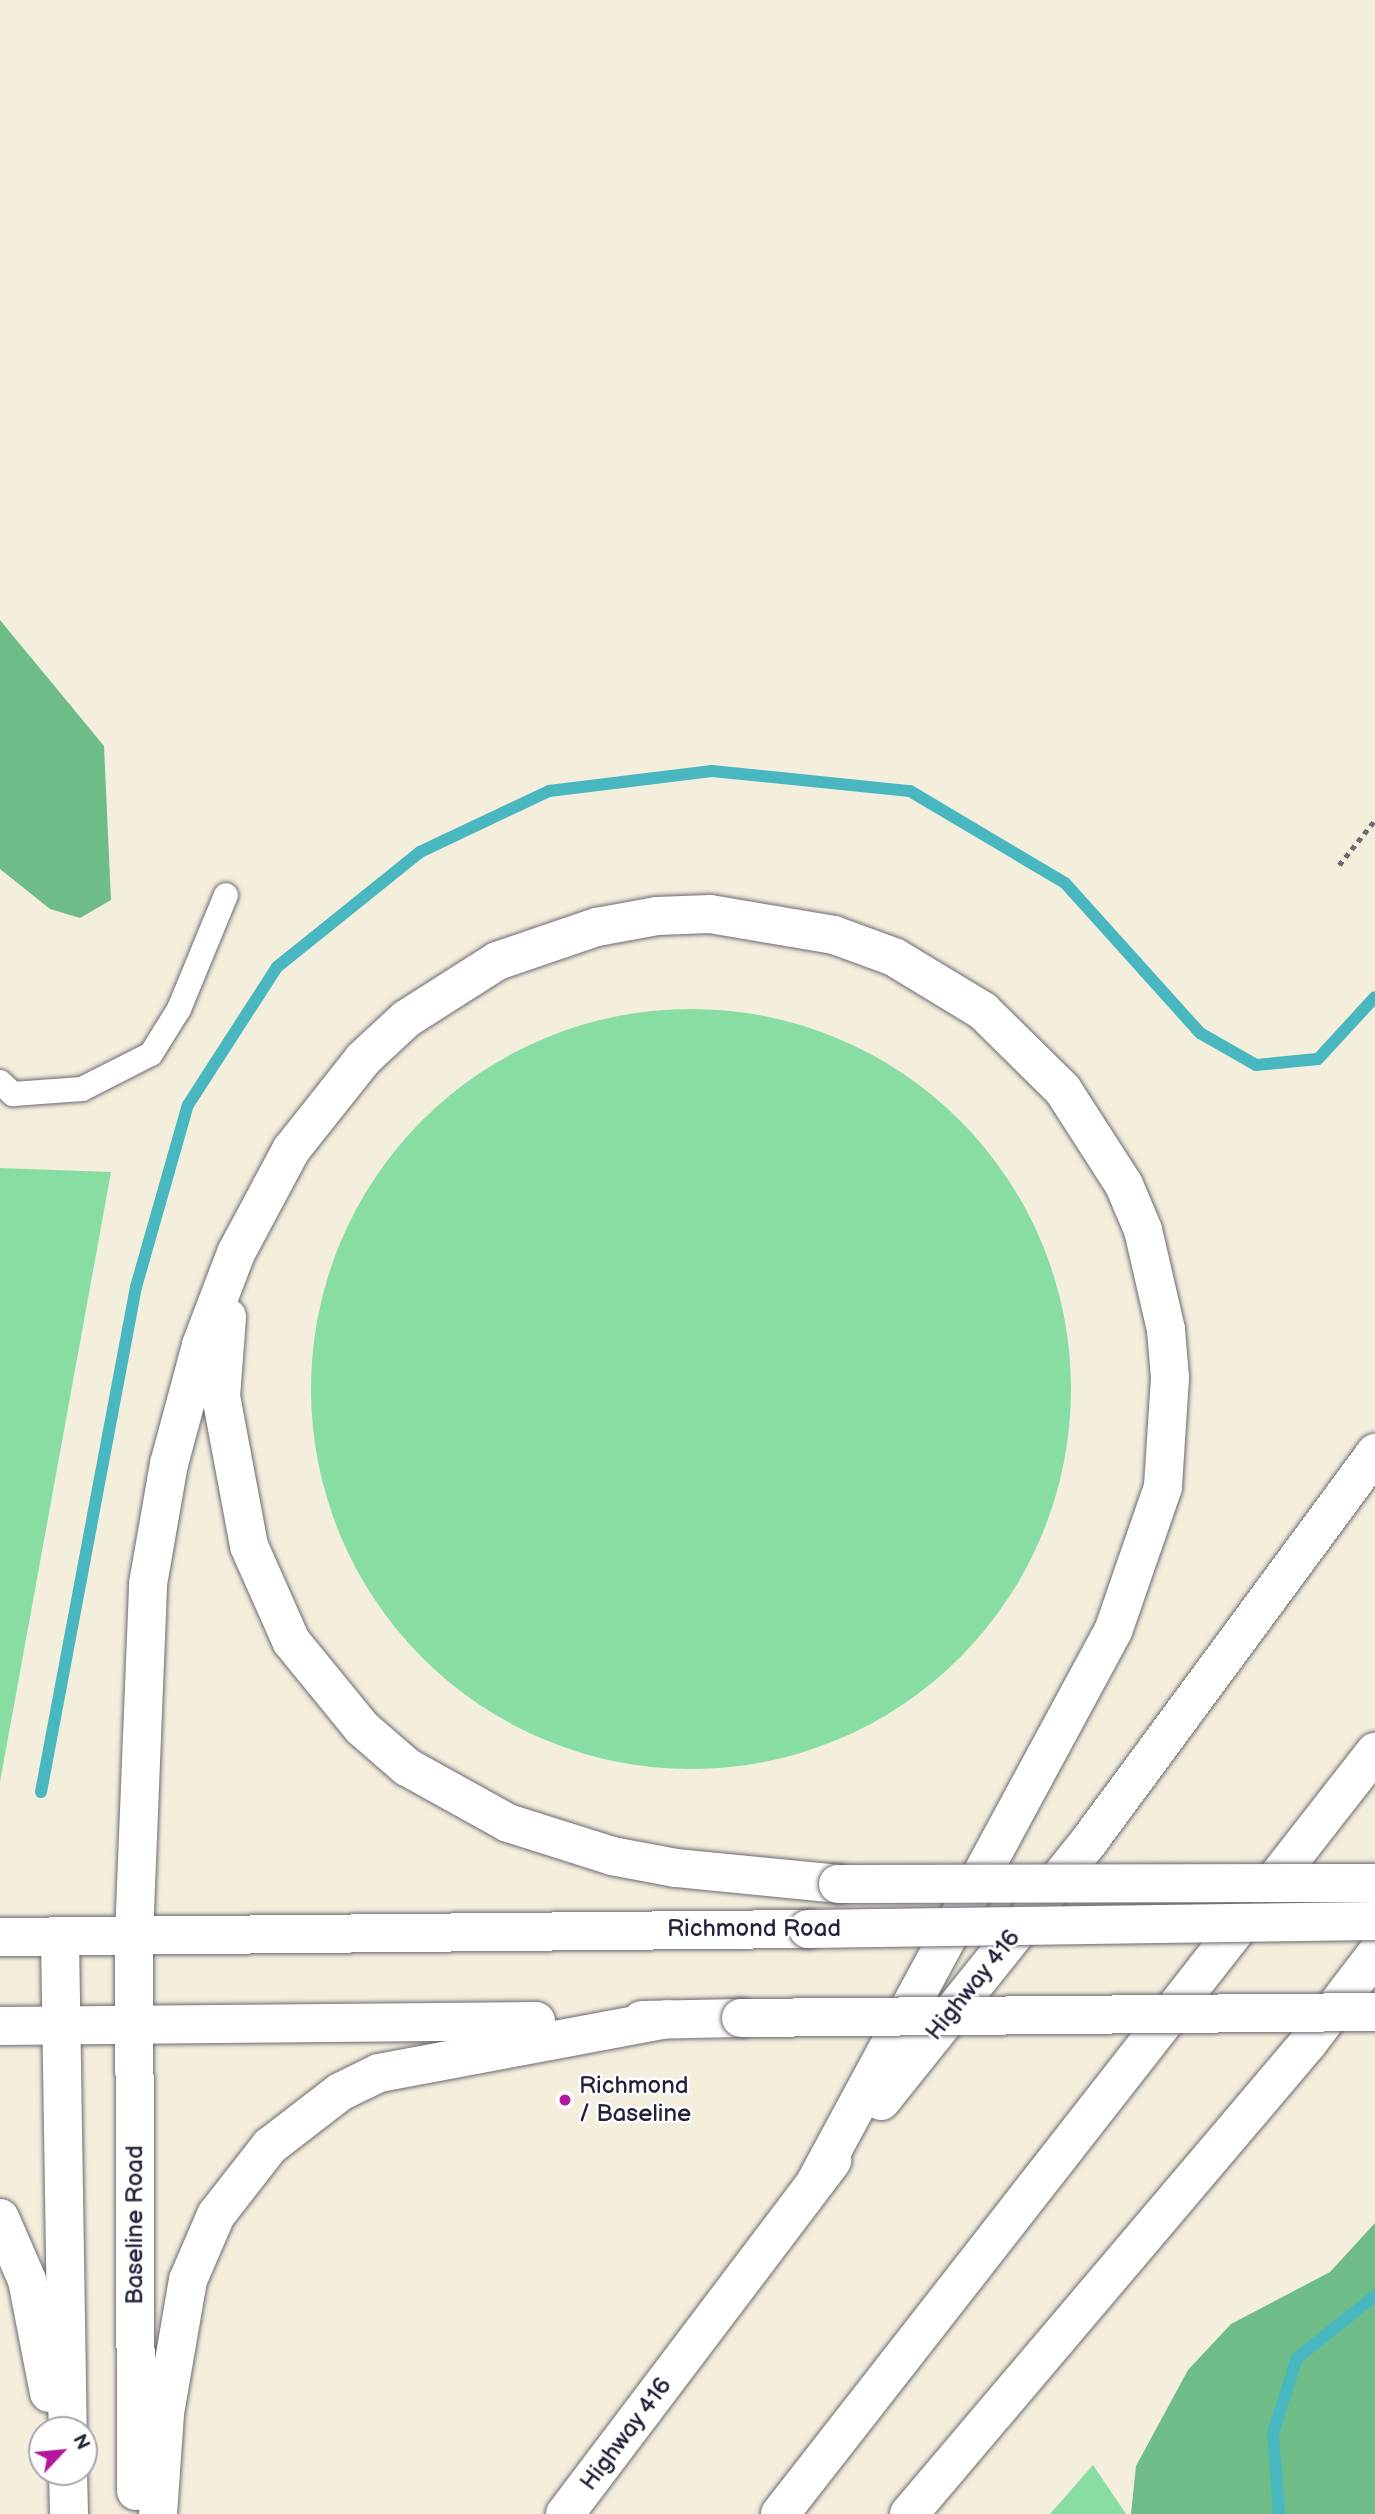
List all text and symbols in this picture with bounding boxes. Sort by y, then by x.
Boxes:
street label: Richmond Road [667,1915,841,1943]
street label: Highway 416 [919,1923,1027,2047]
place label: Richmond / Baseline [579,2072,691,2128]
marker: Richmond / Baseline [557,2092,573,2108]
street label: Baseline Road [121,2145,149,2305]
street label: Highway 416 [574,2371,678,2497]
north arrow [28,2416,98,2486]
text: N [67,2431,94,2454]

